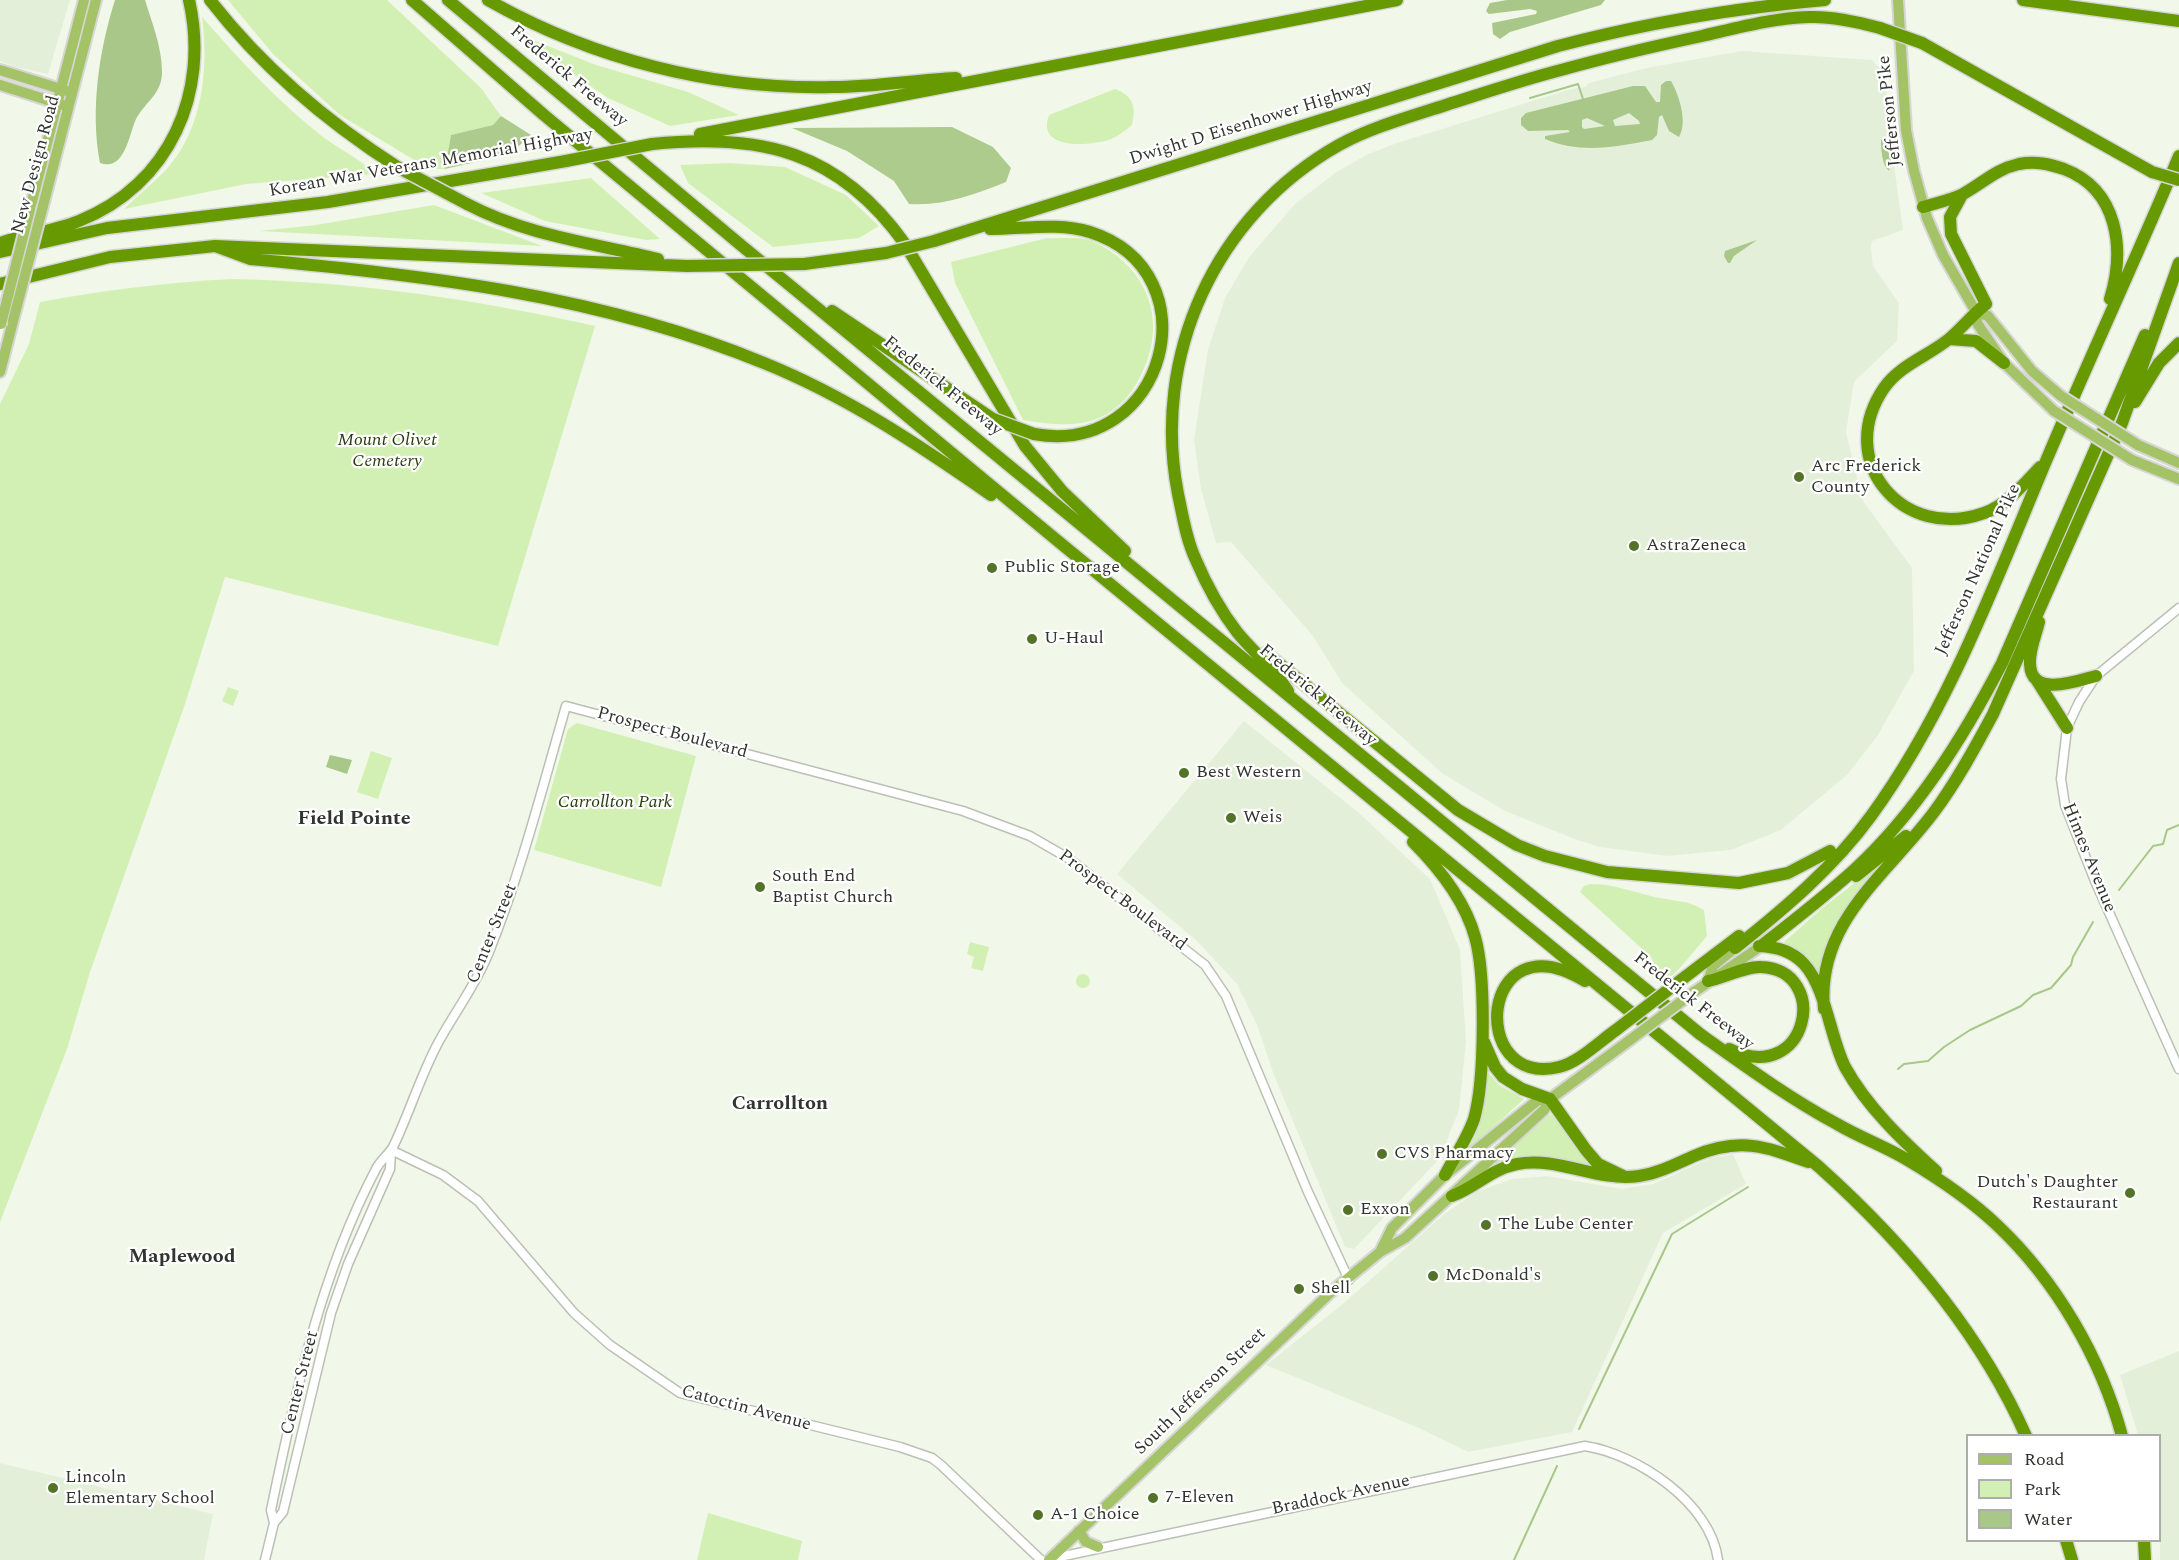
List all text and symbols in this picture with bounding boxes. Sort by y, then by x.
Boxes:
street label: Frederick Freeway [505,21,631,133]
street label: Jefferson Pike [1874,54,1908,168]
street label: Dwight D Eisenhower Highway [1127,77,1375,171]
street label: New Design Road [8,93,66,237]
street label: Korean War Veterans Memorial Highway [267,125,595,203]
street label: Frederick Freeway [878,332,1006,442]
park label: Mount Olivet Cemetery [337,430,437,472]
place label: Arc Frederick County [1811,456,1921,498]
marker: Arc Frederick County [1792,470,1806,484]
street label: Jefferson National Pike [1931,481,2027,659]
place label: AstraZeneca [1646,535,1746,557]
marker: AstraZeneca [1627,539,1641,553]
place label: Public Storage [1004,557,1120,579]
marker: Public Storage [985,561,999,575]
place label: U-Haul [1044,628,1104,650]
marker: U-Haul [1025,632,1039,646]
street label: Frederick Freeway [1254,640,1380,752]
street label: Prospect Boulevard [594,704,750,764]
place label: Best Western [1196,762,1302,784]
marker: Best Western [1177,766,1191,780]
park label: Carrollton Park [558,792,672,814]
street label: Himes Avenue [2056,800,2120,916]
place label: Weis [1243,807,1282,829]
district label: Field Pointe [297,808,411,832]
marker: Weis [1224,811,1238,825]
street label: Prospect Boulevard [1054,846,1190,956]
place label: South End Baptist Church [772,866,893,908]
marker: South End Baptist Church [753,880,767,894]
street label: Center Street [463,881,523,987]
street label: Frederick Freeway [1628,948,1758,1056]
district label: Carrollton [732,1093,828,1117]
place label: CVS Pharmacy [1394,1143,1513,1165]
marker: CVS Pharmacy [1375,1147,1389,1161]
place label: Dutch's Daughter Restaurant [1977,1172,2118,1214]
marker: Dutch's Daughter Restaurant [2123,1186,2137,1200]
place label: Exxon [1360,1199,1410,1221]
marker: Exxon [1341,1203,1355,1217]
place label: The Lube Center [1498,1214,1633,1236]
marker: The Lube Center [1479,1218,1493,1232]
district label: Maplewood [128,1246,236,1270]
place label: McDonald's [1445,1265,1541,1287]
marker: McDonald's [1426,1269,1440,1283]
place label: Shell [1311,1278,1350,1300]
marker: Shell [1292,1282,1306,1296]
street label: South Jefferson Street [1131,1324,1271,1460]
street label: Center Street [278,1329,324,1437]
street label: Catoctin Avenue [679,1381,813,1437]
legend [1966,1434,2161,1542]
text: Road [2024,1446,2065,1473]
place label: Lincoln Elementary School [65,1467,215,1510]
street label: Braddock Avenue [1270,1471,1412,1521]
text: Park [2024,1476,2061,1503]
marker: Lincoln Elementary School [46,1481,60,1495]
place label: 7-Eleven [1165,1487,1234,1509]
marker: 7-Eleven [1146,1491,1160,1505]
place label: A-1 Choice [1050,1504,1139,1526]
text: Water [2024,1506,2072,1533]
marker: A-1 Choice [1031,1508,1045,1522]

